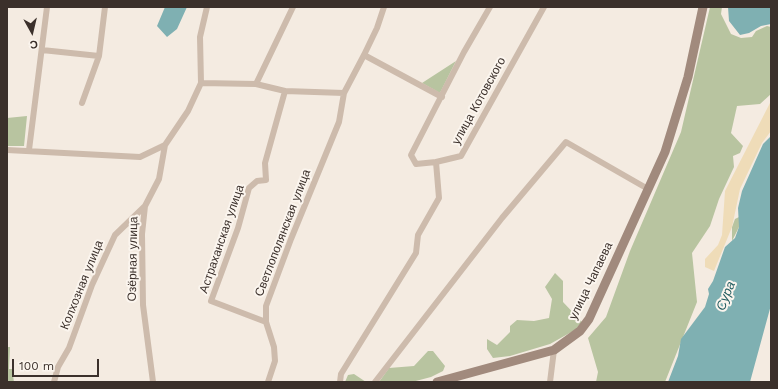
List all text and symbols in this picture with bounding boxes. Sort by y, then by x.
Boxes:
north arrow [12,12,52,52]
text: С [29,37,39,51]
street label: улица Котовского [449,55,509,147]
street label: Светлополянская улица [252,167,314,299]
street label: Астраханская улица [197,183,247,295]
street label: Озёрная улица [125,216,141,302]
street label: Колхозная улица [57,238,107,332]
street label: улица Чапаева [566,240,616,322]
water label: Сура [713,279,739,313]
scale bar [14,351,101,377]
text: 100 m [19,359,54,373]

